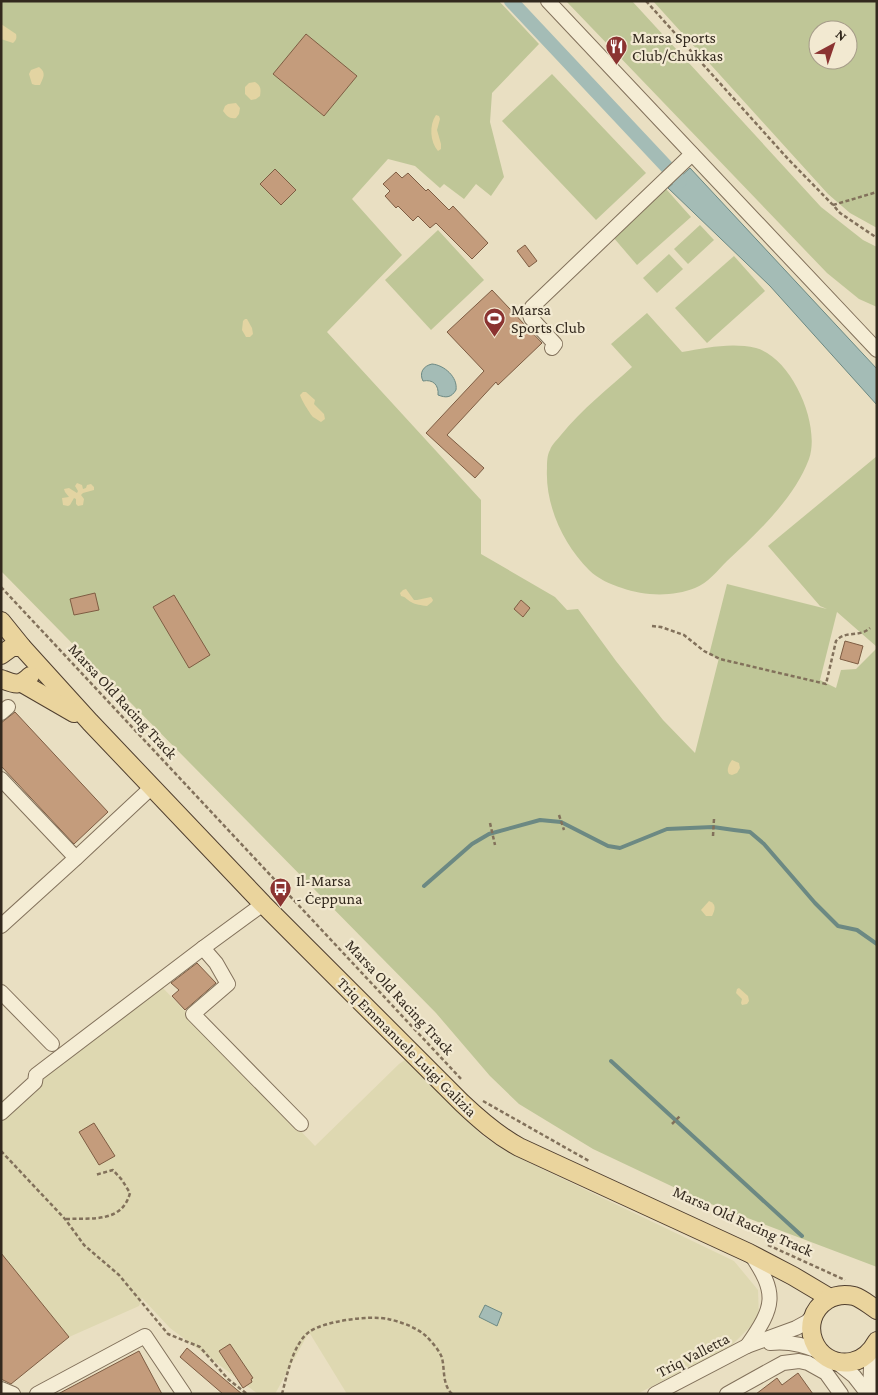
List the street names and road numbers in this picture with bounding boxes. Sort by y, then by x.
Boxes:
street label: Marsa Old Racing Track [64,640,181,763]
street label: Marsa Old Racing Track [341,936,458,1059]
street label: Triq Emmanuele Luigi Galizia [333,974,480,1121]
street label: Marsa Old Racing Track [670,1182,816,1261]
street label: Triq Valletta [654,1329,733,1381]

